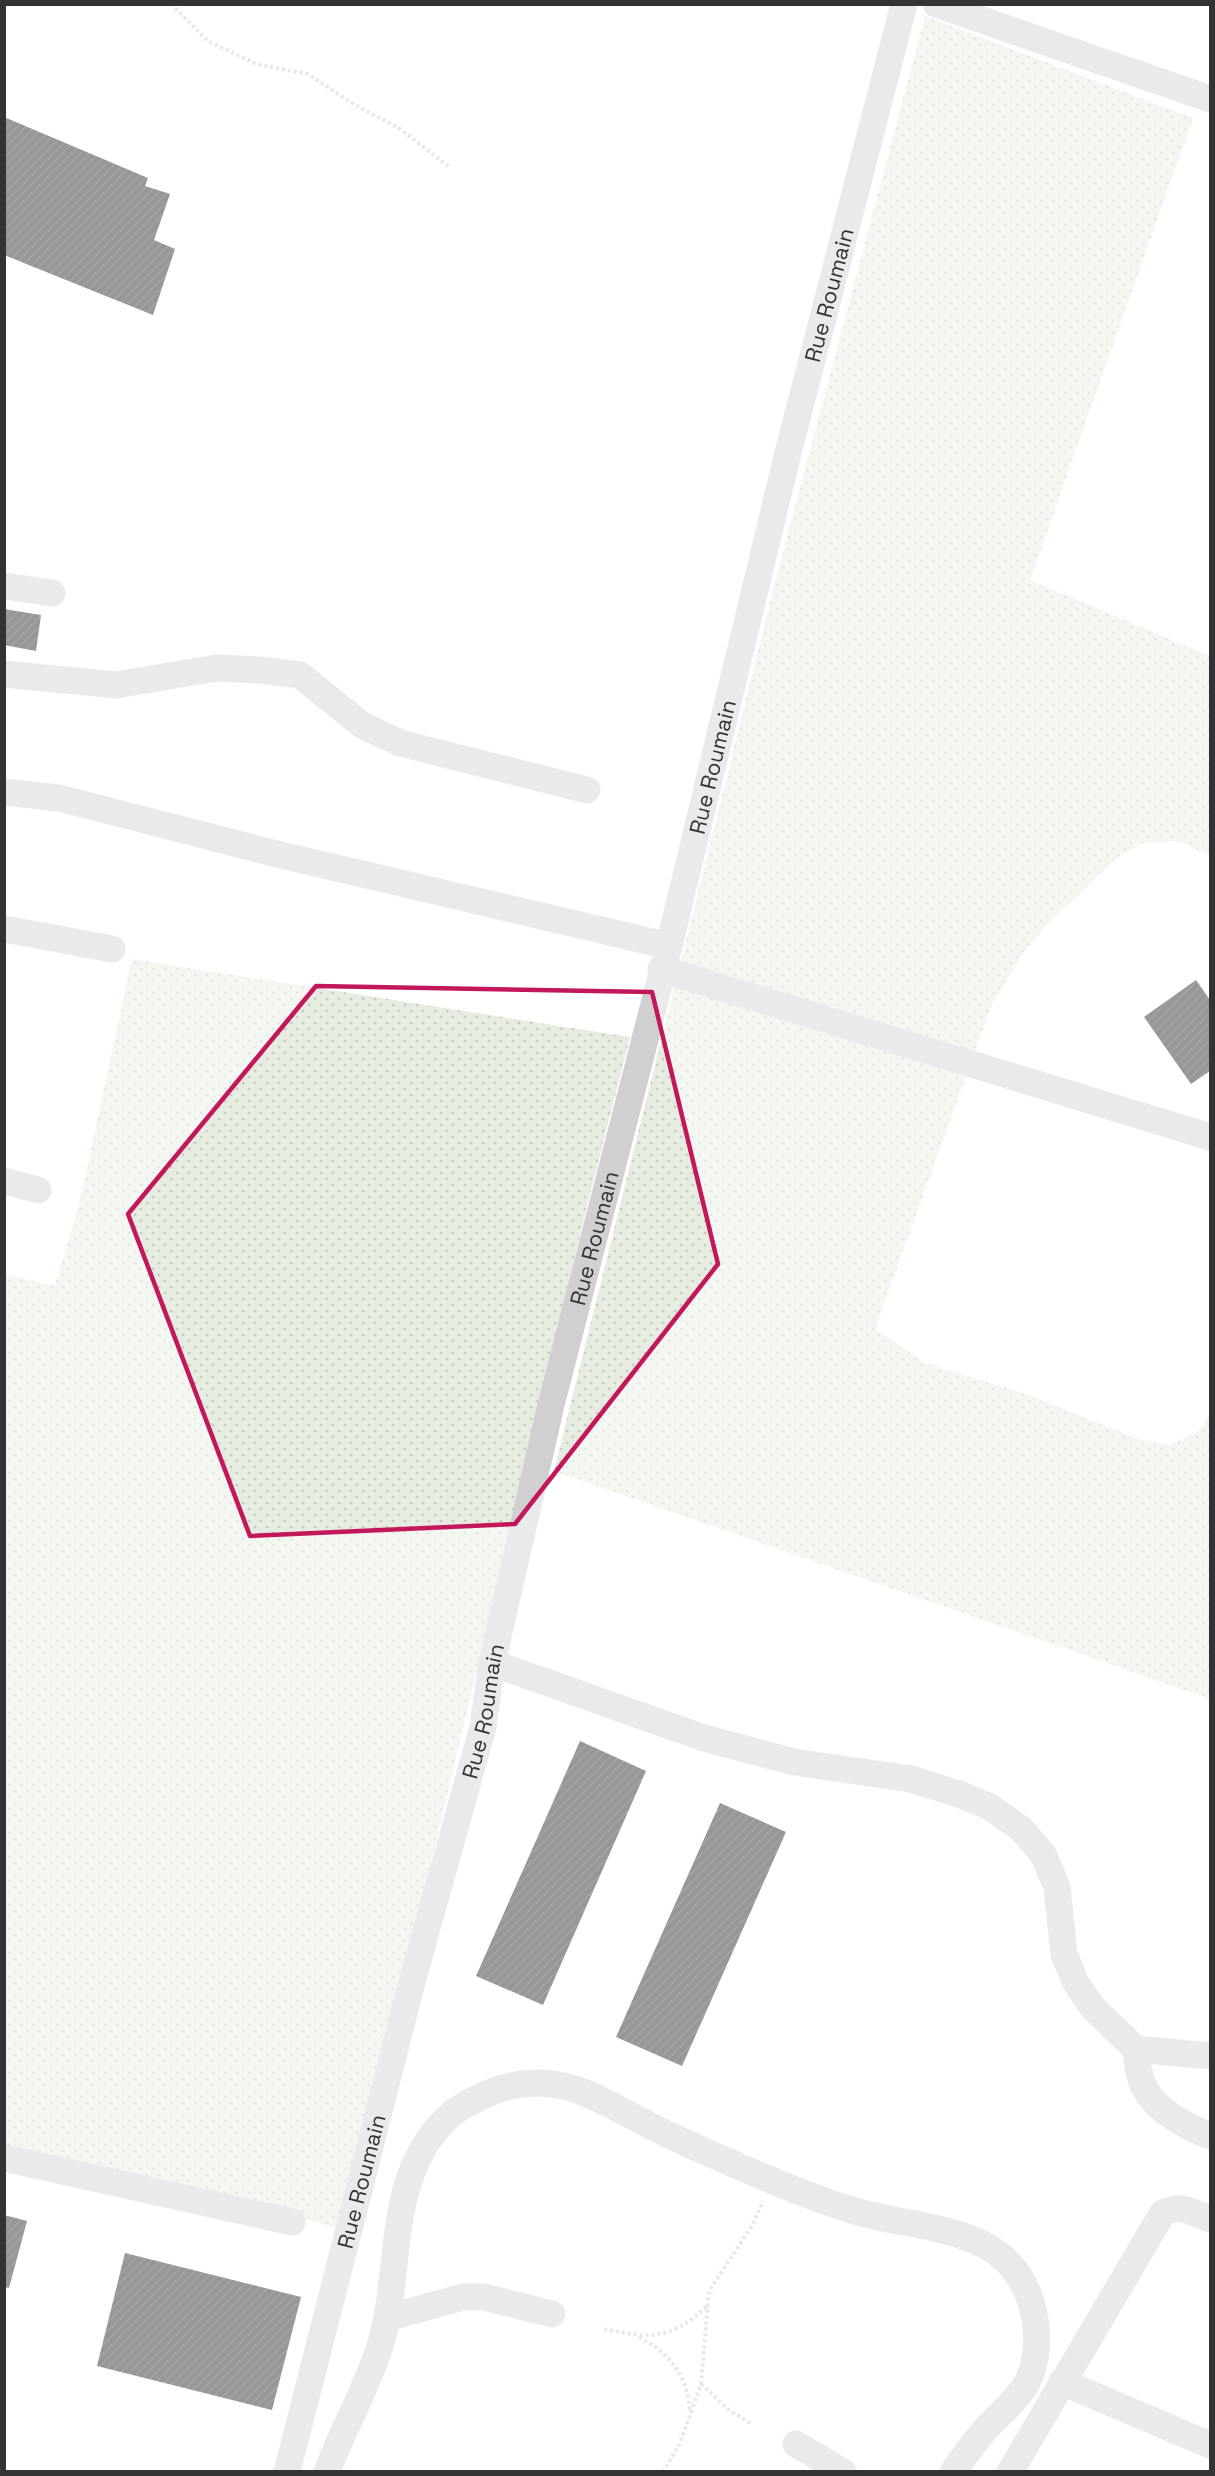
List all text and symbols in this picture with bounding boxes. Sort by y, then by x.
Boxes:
street label: Rue Roumain [798,225,860,365]
street label: Rue Roumain [683,697,742,837]
street label: Rue Roumain [563,1168,625,1308]
street label: Rue Roumain [455,1641,510,1782]
street label: Rue Roumain [331,2111,392,2251]

